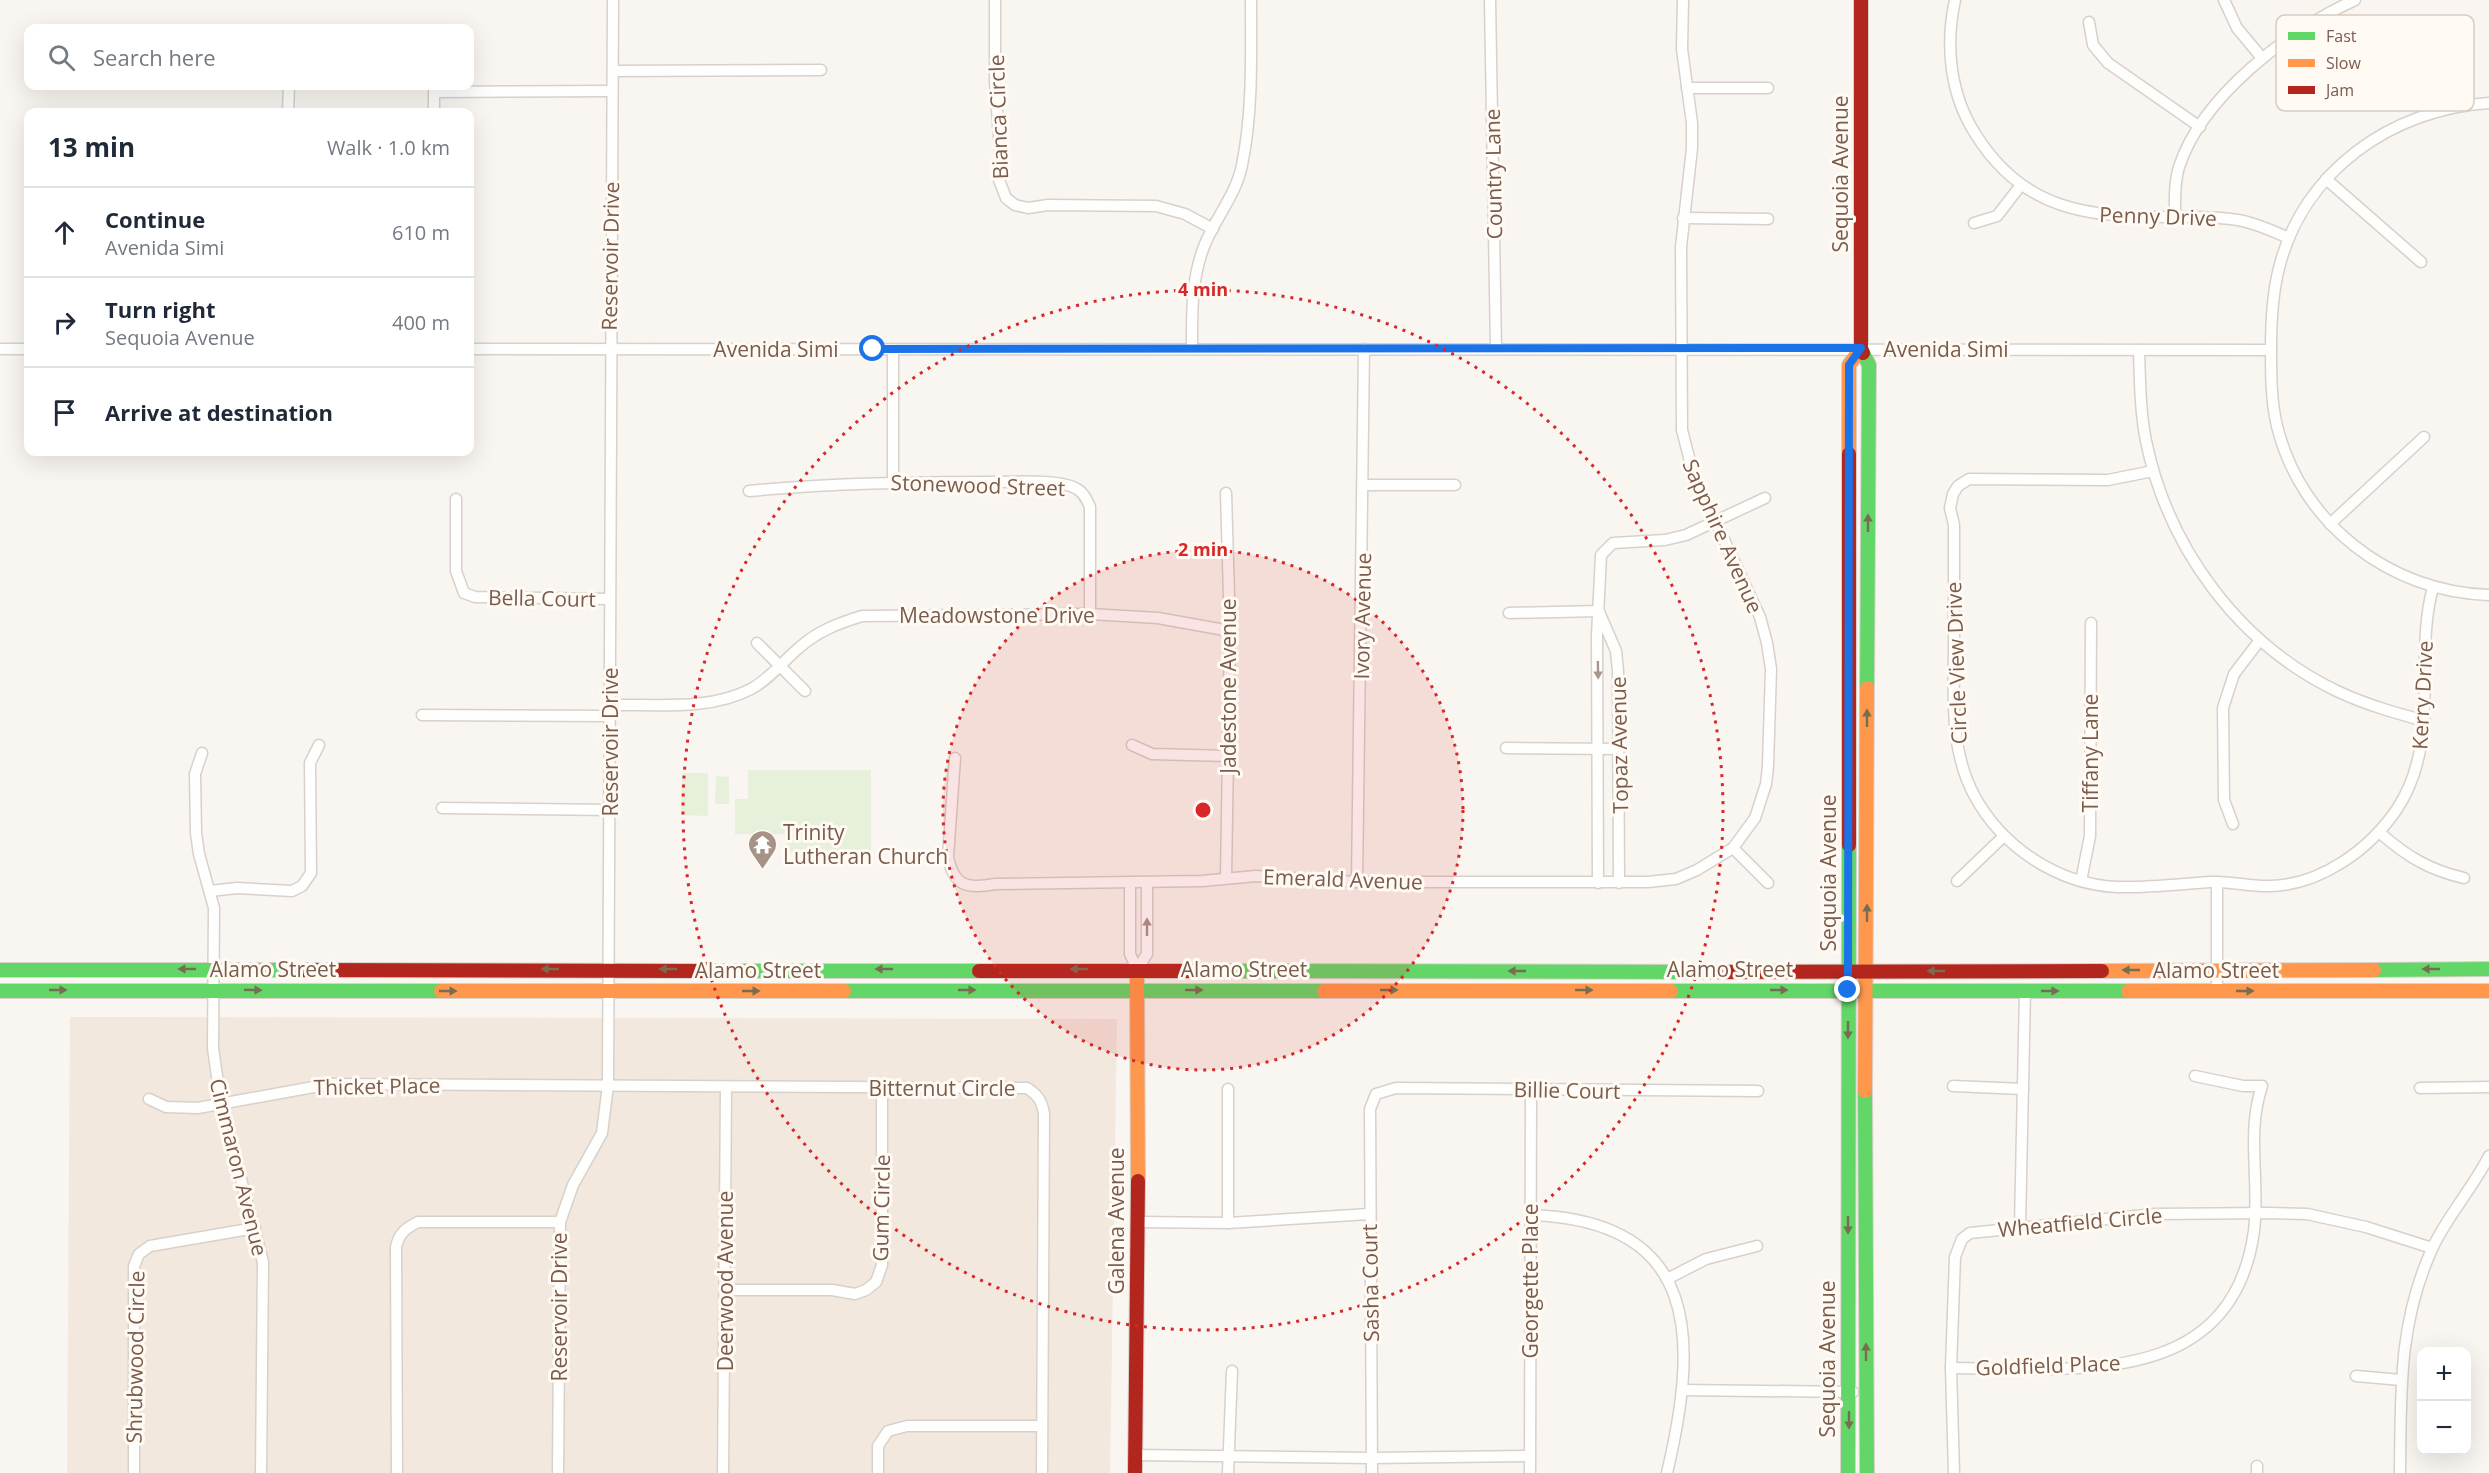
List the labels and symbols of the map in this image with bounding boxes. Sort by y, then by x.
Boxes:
legend [2276,15,2474,111]
text: Fast [2326,25,2357,47]
text: Slow [2326,52,2361,74]
street label: Bianca Circle [982,54,1014,180]
text: Jam [2324,79,2354,101]
street label: Sequoia Avenue [1826,95,1854,253]
street label: Country Lane [1478,108,1508,240]
street label: Reservoir Drive [595,181,625,331]
street label: Penny Drive [2099,200,2217,232]
text: 4 min [1178,277,1228,301]
street label: Avenida Simi [713,335,839,363]
route start [859,335,885,361]
street label: Avenida Simi [1883,335,2009,363]
street label: Sapphire Avenue [1676,454,1770,618]
street label: Stonewood Street [890,468,1066,502]
one-way arrow [1863,513,1873,532]
text: 2 min [1178,537,1228,561]
street label: Ivory Avenue [1347,552,1377,680]
street label: Circle View Drive [1939,581,1973,745]
street label: Bella Court [488,583,596,613]
street label: Jadestone Avenue [1214,598,1242,776]
street label: Meadowstone Drive [899,601,1095,629]
street label: Kerry Drive [2405,640,2439,750]
one-way arrow [1593,660,1603,679]
street label: Reservoir Drive [596,668,624,817]
street label: Topaz Avenue [1604,676,1634,814]
street label: Tiffany Lane [2076,694,2104,812]
one-way arrow [1862,708,1872,727]
street label: Sequoia Avenue [1814,794,1842,952]
centre of rings [1193,800,1213,820]
place label: Trinity Lutheran Church [783,818,948,870]
temple icon: Trinity Lutheran Church [746,828,778,870]
street label: Emerald Avenue [1263,862,1423,896]
one-way arrow [1862,903,1872,922]
one-way arrow [1142,917,1152,936]
street label: Alamo Street [210,955,336,983]
street label: Alamo Street [1181,955,1307,983]
street label: Alamo Street [1667,955,1793,983]
street label: Alamo Street [695,956,821,984]
street label: Alamo Street [2153,956,2279,984]
one-way arrow [177,964,196,974]
one-way arrow [540,964,559,974]
one-way arrow [658,964,677,974]
one-way arrow [874,964,893,974]
one-way arrow [1069,964,1088,974]
one-way arrow [2421,964,2440,974]
one-way arrow [2121,965,2140,975]
one-way arrow [1508,966,1527,975]
one-way arrow [1926,966,1945,976]
route end [1834,976,1860,1002]
one-way arrow [49,985,68,995]
one-way arrow [244,985,263,995]
one-way arrow [957,985,976,995]
one-way arrow [1185,985,1204,995]
one-way arrow [1380,985,1399,995]
one-way arrow [1575,985,1594,995]
one-way arrow [1770,985,1789,995]
one-way arrow [439,986,458,996]
one-way arrow [741,986,760,996]
one-way arrow [2041,986,2060,996]
one-way arrow [2236,986,2255,996]
one-way arrow [1843,1021,1853,1040]
street label: Thicket Place [313,1071,441,1101]
street label: Bitternut Circle [868,1074,1016,1102]
street label: Cimmaron Avenue [203,1075,275,1259]
street label: Billie Court [1513,1075,1621,1105]
street label: Galena Avenue [1102,1147,1130,1295]
street label: Gum Circle [866,1154,896,1262]
street label: Deerwood Avenue [711,1191,739,1371]
street label: Wheatfield Circle [1996,1201,2164,1243]
street label: Georgette Place [1516,1203,1544,1359]
one-way arrow [1843,1216,1853,1235]
street label: Sasha Court [1355,1224,1385,1342]
street label: Reservoir Drive [545,1233,573,1382]
street label: Shrubwood Circle [119,1270,151,1444]
street label: Sequoia Avenue [1813,1280,1841,1438]
one-way arrow [1861,1342,1871,1361]
street label: Goldfield Place [1975,1348,2121,1382]
one-way arrow [1844,1411,1853,1430]

